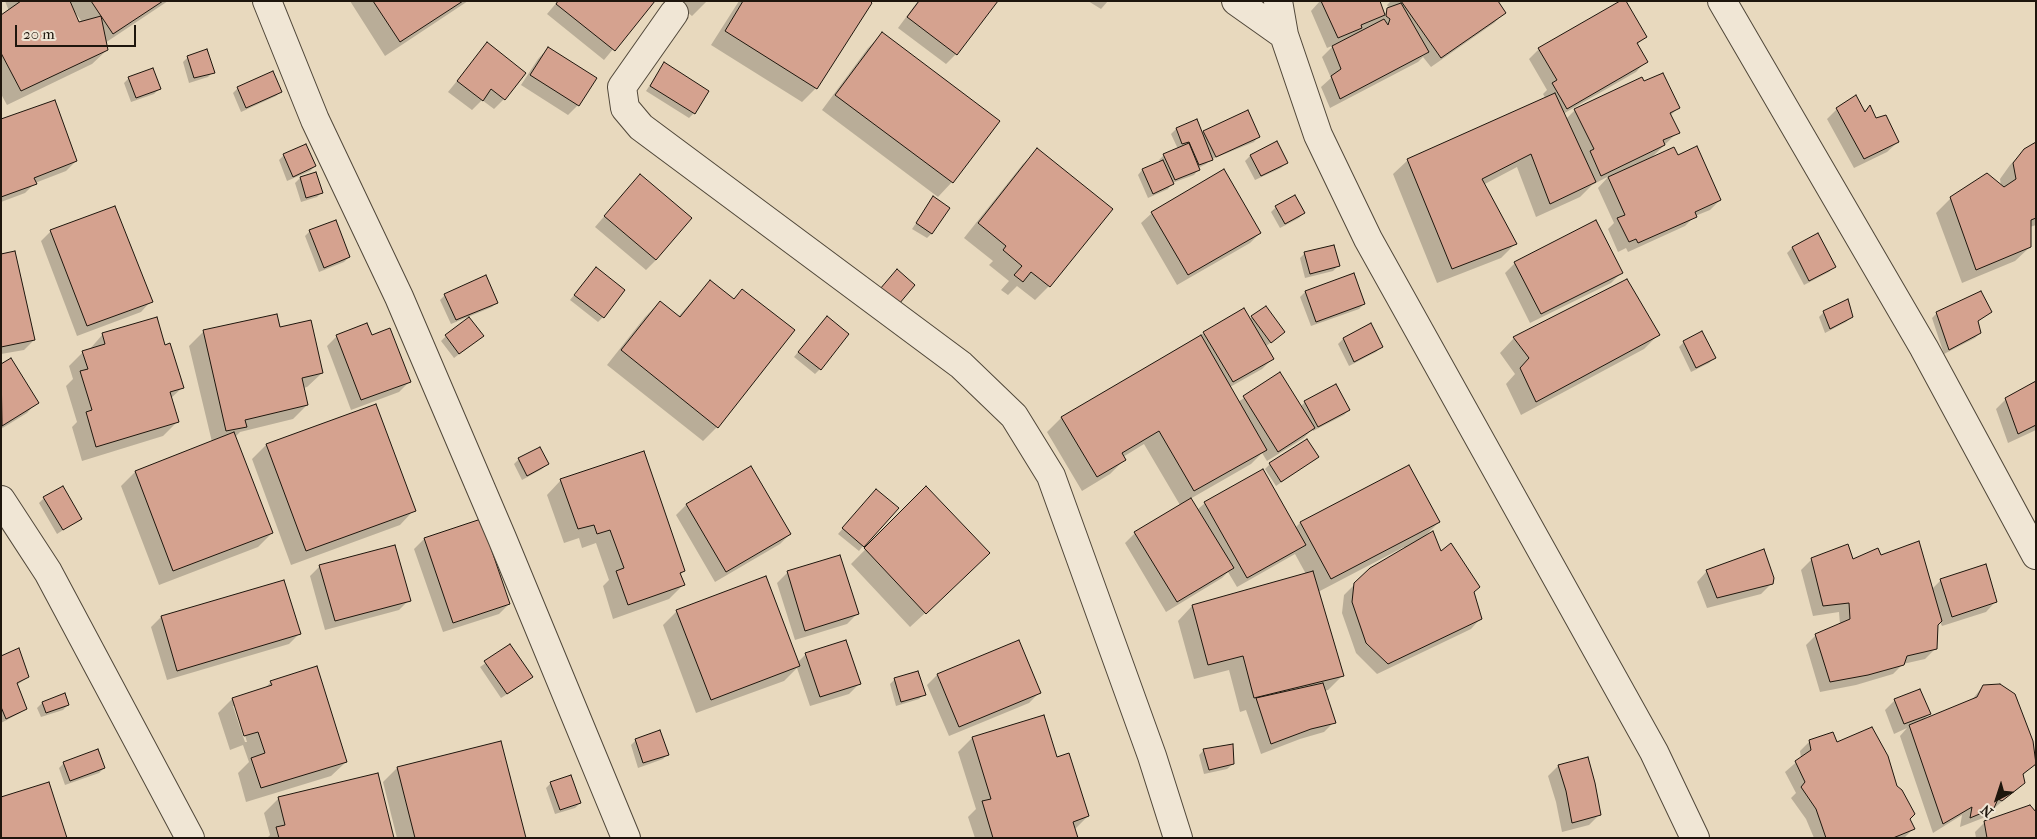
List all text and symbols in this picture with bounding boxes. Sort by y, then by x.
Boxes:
scale bar [18,15,139,47]
text: 20 m [23,25,55,43]
north arrow [1972,774,2022,824]
text: N [1978,801,1997,821]

